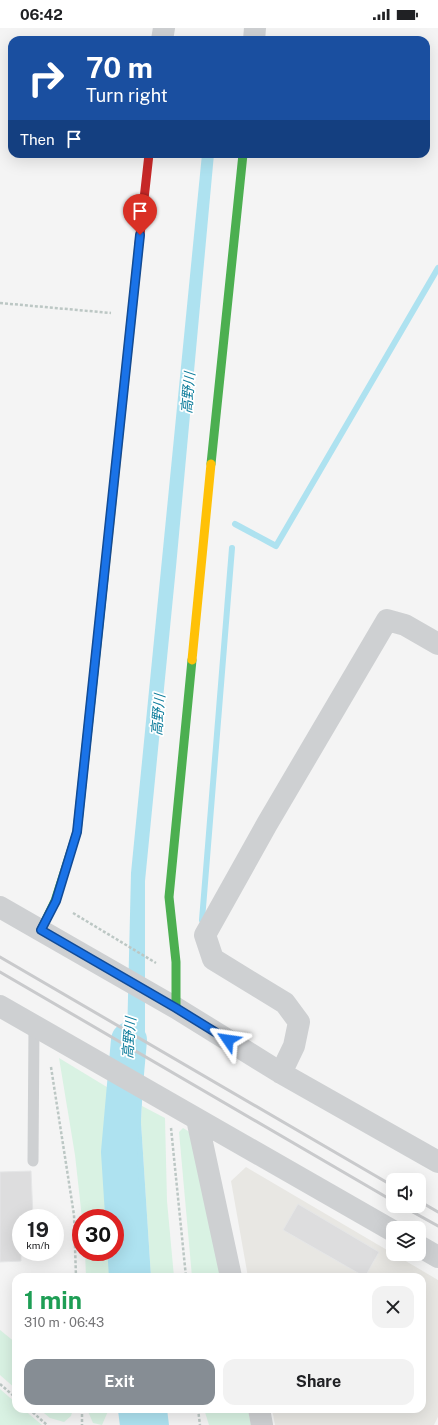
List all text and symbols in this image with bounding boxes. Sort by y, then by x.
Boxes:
text: 06:42 [20,6,63,23]
text: 70 m [86,51,153,84]
icon: right [20,52,72,104]
text: Turn right [86,85,168,106]
icon: arrive [63,128,85,150]
text: Then [20,131,55,148]
pin [123,194,157,235]
icon: arrive [129,200,151,222]
water label: 高野川 [178,369,198,415]
water label: 高野川 [148,691,168,737]
water label: 高野川 [119,1014,139,1060]
position arrow [207,1019,249,1061]
map controls [386,1173,426,1261]
button: sound [386,1173,426,1213]
speed limit sign: 30 [72,1209,124,1261]
text: 19 [27,1218,49,1242]
button: layers [386,1221,426,1261]
text: km/h [26,1239,50,1251]
text: 1 min [24,1286,82,1314]
button: close [372,1286,414,1328]
text: 310 m · 06:43 [24,1315,104,1330]
button: Exit [24,1359,215,1405]
button: Share [223,1359,414,1405]

